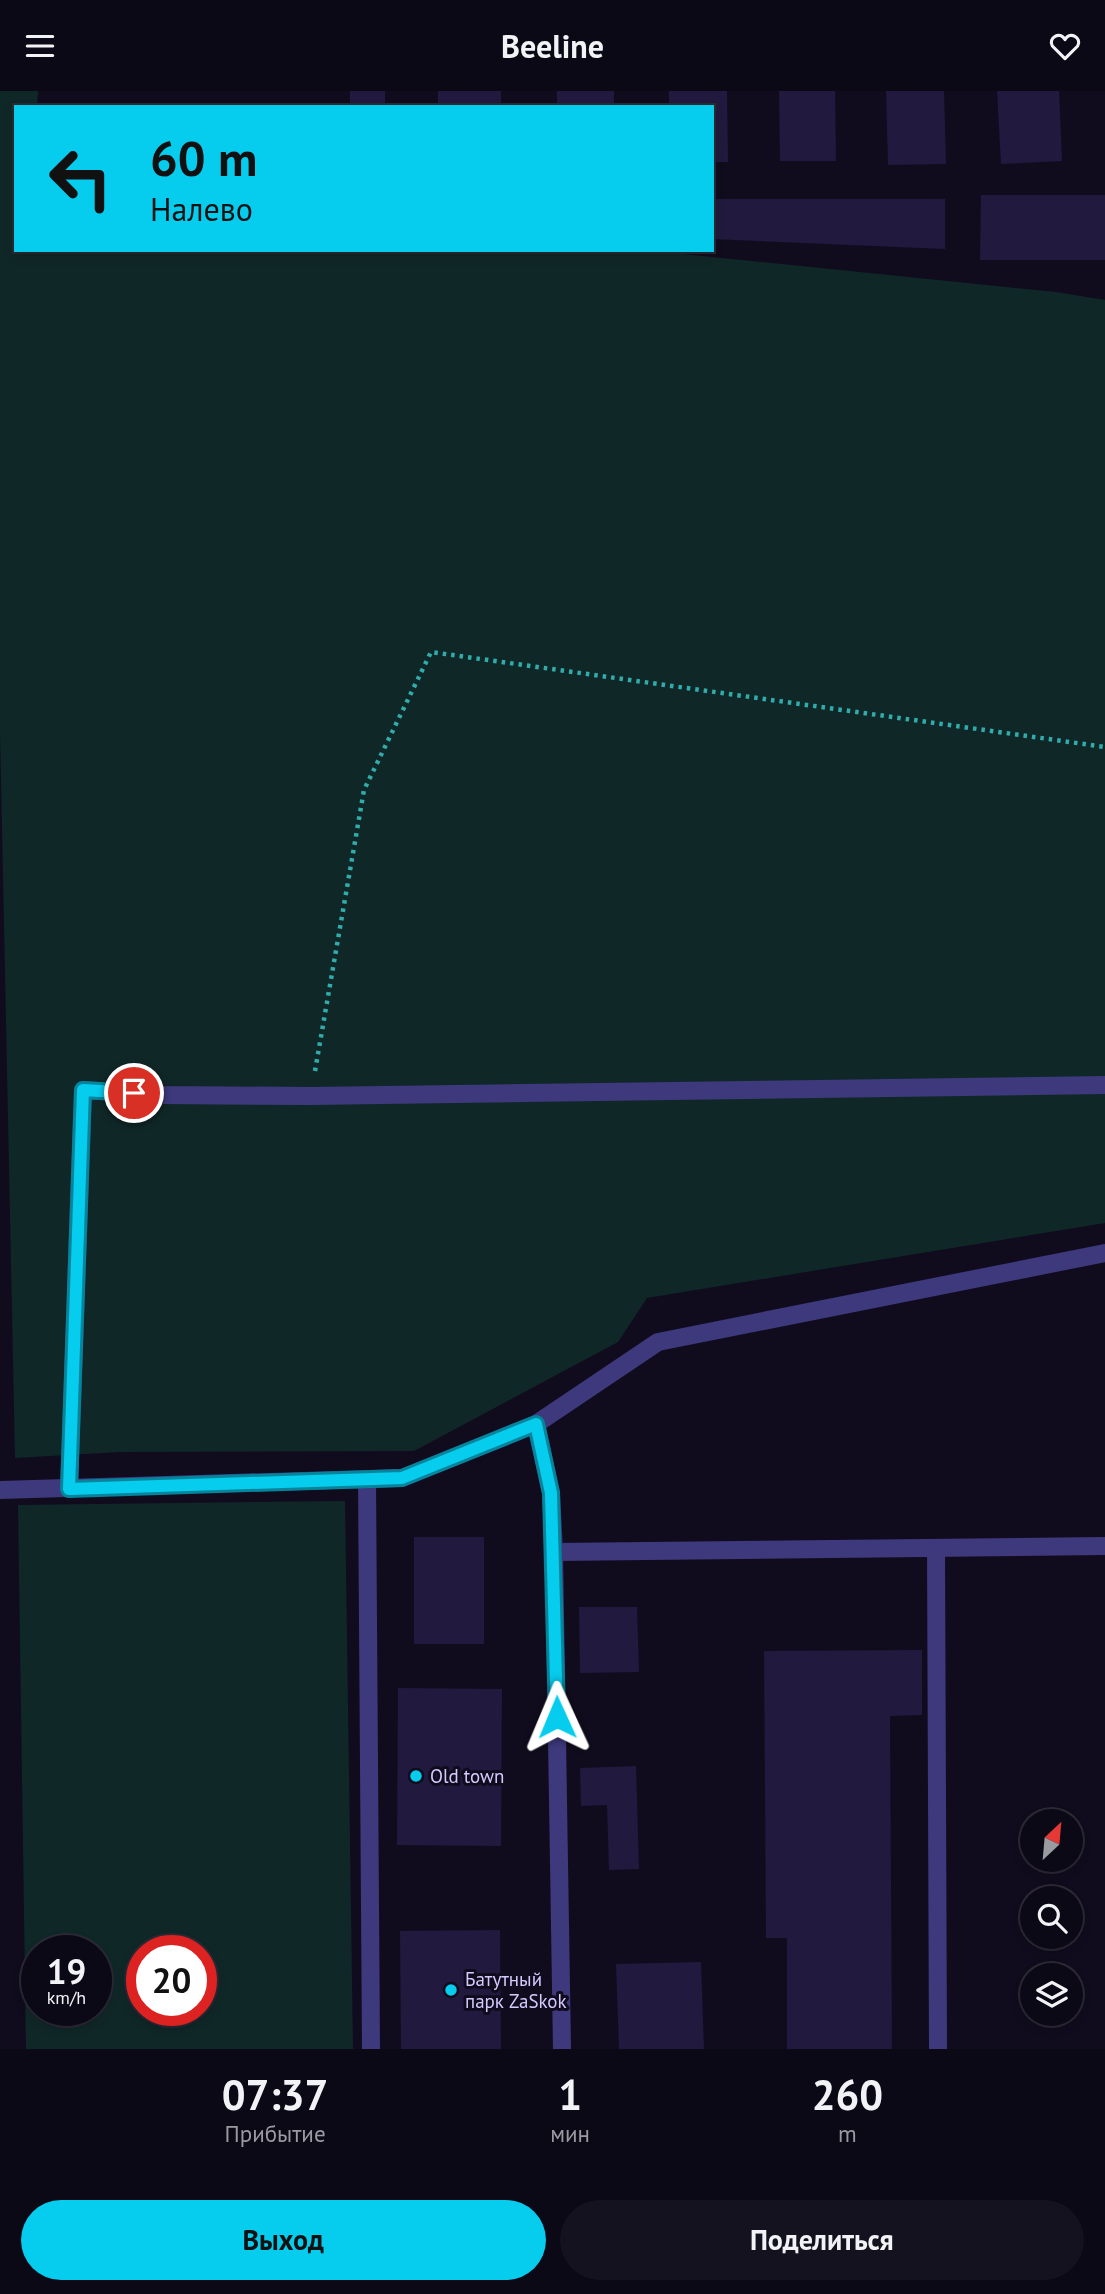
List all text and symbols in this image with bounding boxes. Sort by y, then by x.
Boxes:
text: Beeline [501,25,604,67]
icon: menu [21,27,59,65]
icon: heart [1046,27,1084,65]
text: 60 m [150,126,257,190]
icon: left [35,133,126,224]
text: Налево [150,188,253,230]
pin [104,1063,164,1123]
icon: arrive [115,1074,153,1112]
position arrow [520,1680,594,1754]
place label: Old town [430,1764,504,1788]
marker: Old town [408,1768,424,1784]
north arrow [1020,1809,1083,1873]
map controls [1020,1809,1083,2026]
button: search [1020,1886,1083,1949]
speed limit sign: 20 [126,1935,217,2026]
text: 19 [47,1948,86,1994]
button: layers [1020,1963,1083,2026]
place label: Батутный парк ZaSkok [465,1967,567,2013]
marker: Батутный парк ZaSkok [443,1982,459,1998]
text: km/h [47,1986,86,2009]
text: 07:37 [222,2067,328,2122]
text: 1 [558,2067,582,2122]
text: 260 [812,2067,883,2122]
text: Прибытие [225,2119,326,2148]
text: мин [550,2119,590,2148]
text: m [838,2119,857,2148]
button: Выход [21,2200,546,2280]
button: Поделиться [560,2200,1084,2280]

